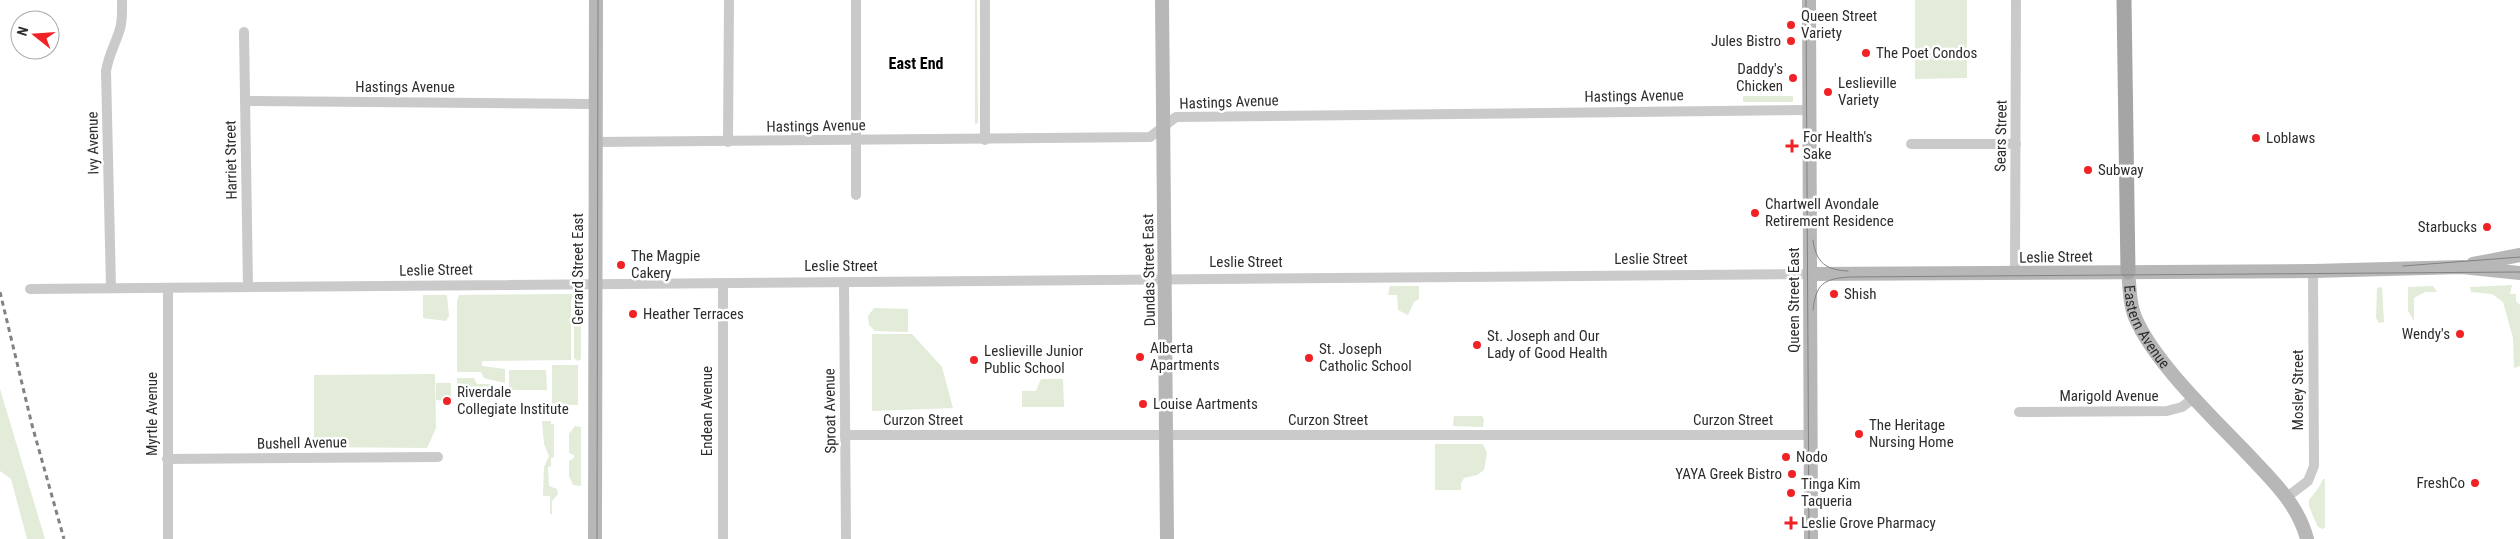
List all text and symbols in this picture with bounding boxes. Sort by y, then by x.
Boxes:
place label: Queen Street Variety [1801,7,1877,42]
north arrow [10,10,60,60]
marker: Queen Street Variety [1785,19,1797,31]
text: N [14,25,31,38]
place label: Jules Bistro [1711,32,1781,50]
marker: Jules Bistro [1785,35,1797,47]
place label: The Poet Condos [1876,44,1977,62]
marker: The Poet Condos [1860,47,1872,59]
district label: East End [889,54,944,73]
place label: Daddy's Chicken [1736,60,1783,95]
marker: Daddy's Chicken [1787,72,1799,84]
place label: Leslieville Variety [1838,74,1897,109]
street label: Hastings Avenue [355,78,455,96]
street label: Hastings Avenue [1584,86,1684,106]
marker: Leslieville Variety [1822,86,1834,98]
street label: Hastings Avenue [1179,91,1279,113]
street label: Sears Street [1991,100,2011,172]
street label: Ivy Avenue [83,111,103,175]
street label: Hastings Avenue [766,116,866,136]
street label: Harriet Street [221,120,241,200]
place label: For Health's Sake [1803,128,1873,163]
place label: Loblaws [2266,129,2315,147]
marker: Loblaws [2250,132,2262,144]
marker: For Health's Sake [1785,139,1799,153]
place label: Subway [2098,161,2144,179]
marker: Subway [2082,164,2094,176]
place label: Chartwell Avondale Retirement Residence [1765,195,1894,230]
marker: Chartwell Avondale Retirement Residence [1749,207,1761,219]
street label: Gerrard Street East [569,213,587,325]
street label: Dundas Street East [1139,214,1159,326]
place label: Starbucks [2418,218,2477,236]
marker: Starbucks [2481,221,2493,233]
place label: The Magpie Cakery [631,247,700,282]
street label: Queen Street East [1785,247,1803,353]
street label: Leslie Street [2019,247,2093,267]
street label: Leslie Street [1614,250,1688,268]
street label: Leslie Street [1209,253,1283,271]
street label: Leslie Street [804,257,878,275]
marker: The Magpie Cakery [615,259,627,271]
street label: Leslie Street [399,260,473,280]
place label: Shish [1844,285,1877,303]
street label: Eastern Avenue [2120,285,2174,372]
marker: Shish [1828,288,1840,300]
place label: Heather Terraces [643,305,744,323]
marker: Heather Terraces [627,308,639,320]
place label: Wendy's [2402,325,2450,343]
place label: St. Joseph and Our Lady of Good Health [1487,327,1608,362]
marker: Wendy's [2454,328,2466,340]
place label: Alberta Apartments [1150,339,1220,374]
marker: St. Joseph and Our Lady of Good Health [1471,339,1483,351]
place label: St. Joseph Catholic School [1319,340,1412,375]
place label: Leslieville Junior Public School [984,342,1084,377]
street label: Mosley Street [2289,350,2307,430]
marker: Alberta Apartments [1134,351,1146,363]
marker: St. Joseph Catholic School [1303,352,1315,364]
marker: Leslieville Junior Public School [968,354,980,366]
street label: Endean Avenue [698,366,716,456]
street label: Sproat Avenue [820,368,840,454]
street label: Myrtle Avenue [143,372,161,456]
place label: Riverdale Collegiate Institute [457,383,569,418]
street label: Marigold Avenue [2060,387,2158,405]
marker: Riverdale Collegiate Institute [441,395,453,407]
place label: Louise Aartments [1153,395,1258,413]
marker: Louise Aartments [1137,398,1149,410]
street label: Curzon Street [883,411,963,429]
street label: Curzon Street [1288,411,1368,429]
street label: Curzon Street [1693,411,1773,429]
place label: The Heritage Nursing Home [1869,416,1954,451]
marker: The Heritage Nursing Home [1853,428,1865,440]
street label: Bushell Avenue [257,433,347,453]
place label: Nodo [1796,448,1828,466]
marker: Nodo [1780,451,1792,463]
place label: YAYA Greek Bistro [1675,465,1782,483]
marker: YAYA Greek Bistro [1786,468,1798,480]
place label: FreshCo [2416,474,2465,492]
place label: Tinga Kim Taqueria [1801,475,1860,510]
marker: FreshCo [2469,477,2481,489]
marker: Tinga Kim Taqueria [1785,487,1797,499]
place label: Leslie Grove Pharmacy [1801,514,1936,532]
marker: Leslie Grove Pharmacy [1785,517,1797,529]

